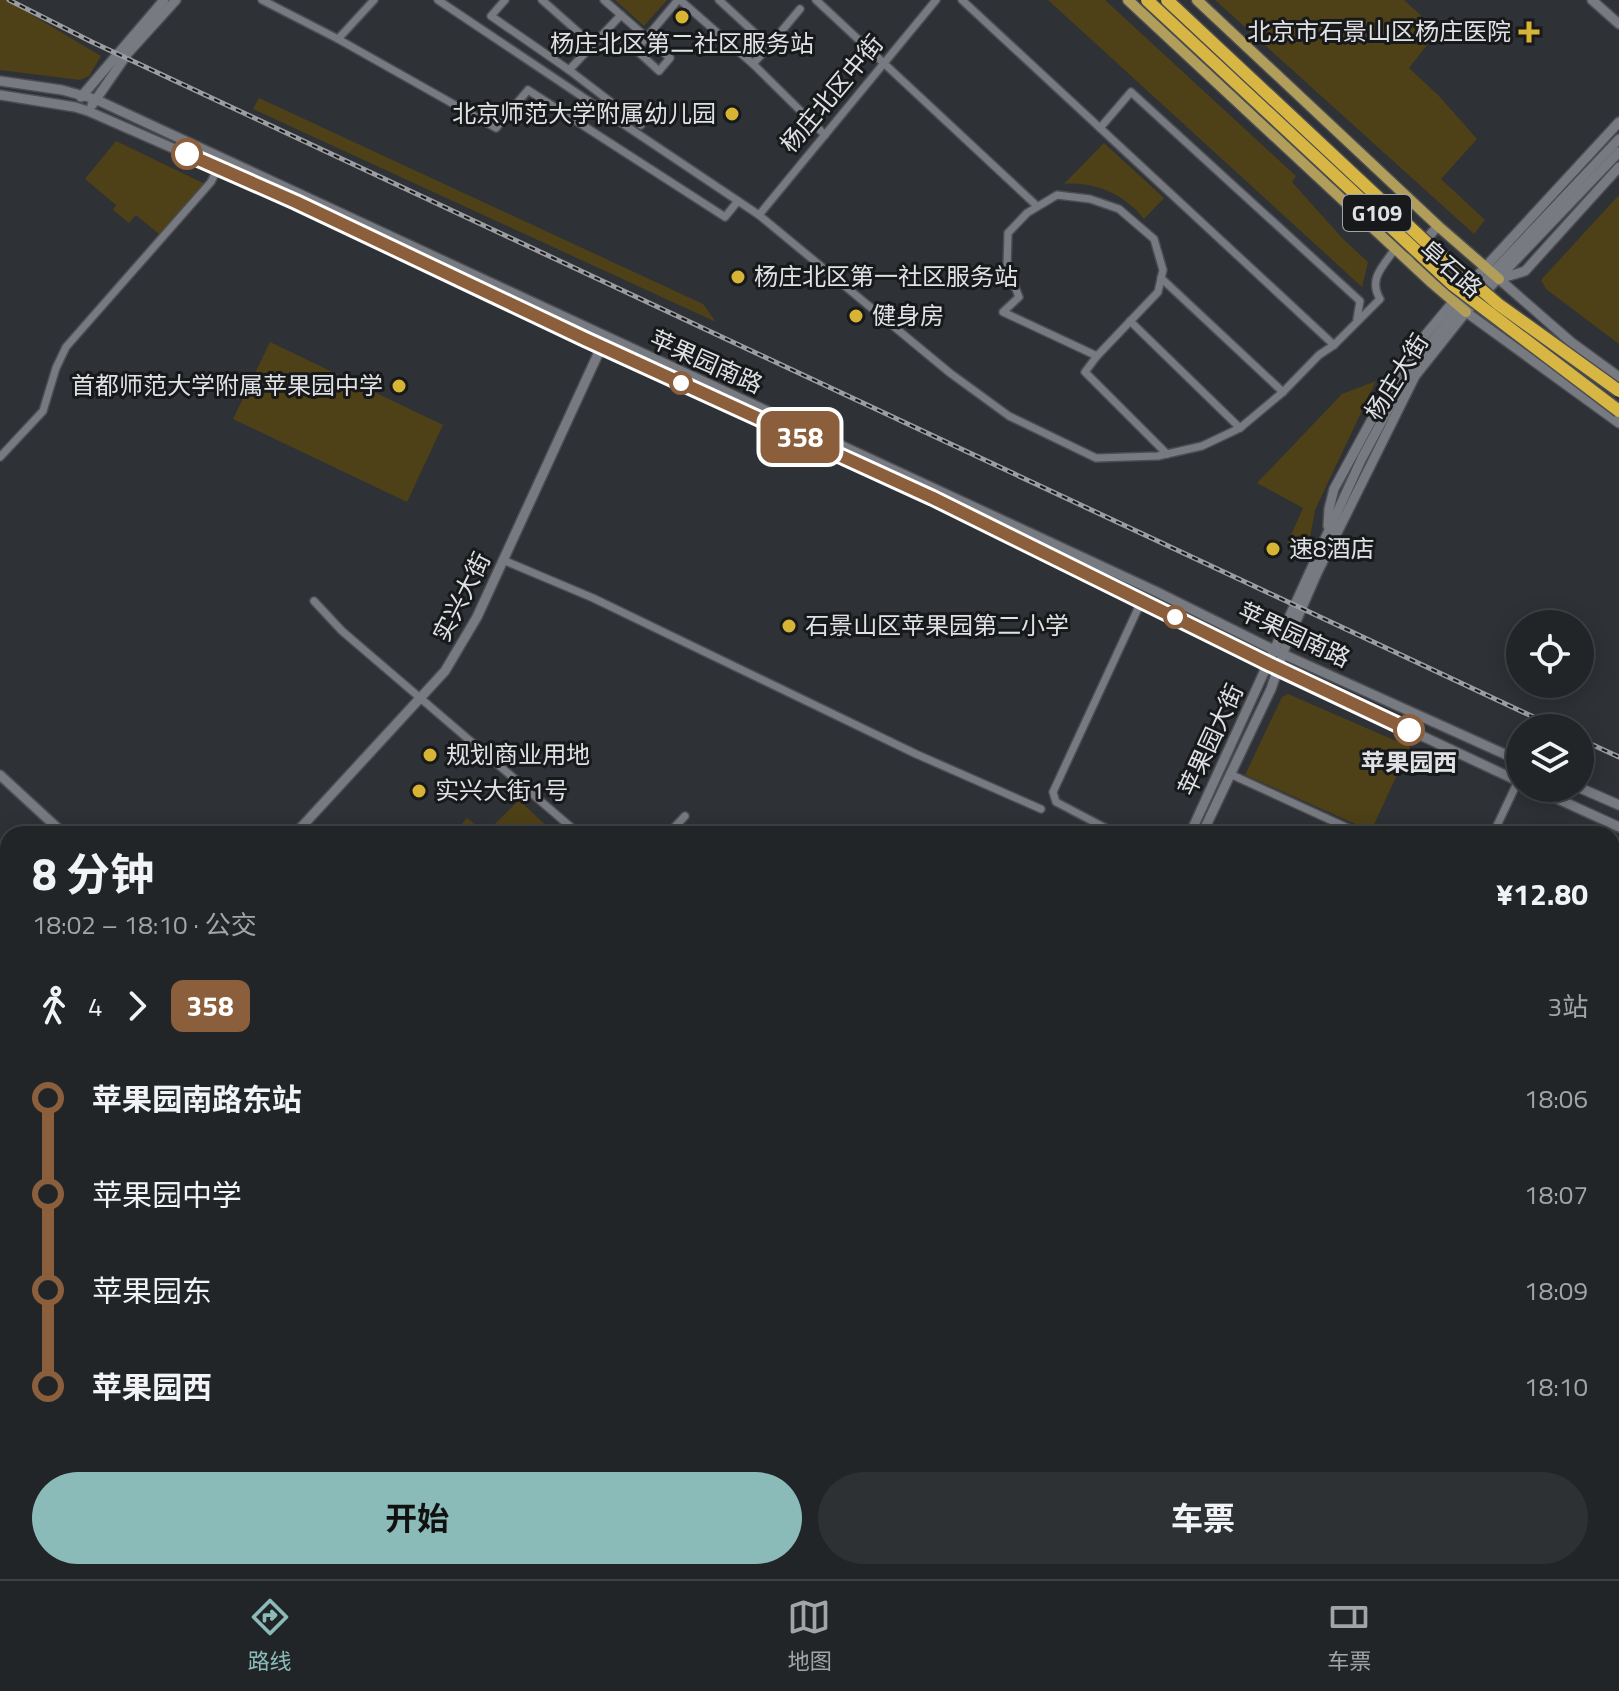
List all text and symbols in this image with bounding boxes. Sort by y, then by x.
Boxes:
marker: 杨庄北区第二社区服务站 [673,8,691,26]
place label: 北京市石景山区杨庄医院 [1247,13,1511,49]
marker: 北京市石景山区杨庄医院 [1518,21,1540,43]
place label: 杨庄北区第二社区服务站 [550,25,814,61]
street label: 杨庄北区中街 [771,27,891,160]
place label: 北京师范大学附属幼儿园 [452,95,716,131]
marker: 北京师范大学附属幼儿园 [723,105,741,123]
unlabelled marker [172,139,202,169]
road number: G109 [1343,195,1411,231]
street label: 阜石路 [1413,231,1491,305]
place label: 杨庄北区第一社区服务站 [754,258,1018,294]
marker: 杨庄北区第一社区服务站 [729,268,747,286]
place label: 健身房 [872,297,944,333]
marker: 健身房 [847,307,865,325]
street label: 苹果园南路 [644,320,769,402]
street label: 杨庄大街 [1355,326,1437,427]
place label: 首都师范大学附属苹果园中学 [71,367,383,403]
unlabelled marker [670,372,692,394]
marker: 首都师范大学附属苹果园中学 [390,377,408,395]
line badge: 358 [754,411,846,463]
text: 358 [776,415,824,458]
place label: 速8酒店 [1289,530,1374,566]
marker: 速8酒店 [1264,540,1282,558]
street label: 实兴大街 [423,546,499,647]
street label: 苹果园南路 [1232,592,1356,676]
unlabelled marker [1164,606,1186,628]
place label: 石景山区苹果园第二小学 [805,607,1069,643]
map controls [1506,610,1594,802]
button: locate [1506,610,1594,698]
marker: 石景山区苹果园第二小学 [780,617,798,635]
street label: 苹果园大街 [1168,678,1252,802]
button: layers [1506,714,1594,802]
marker: 苹果园西 [1394,715,1424,745]
place label: 规划商业用地 [446,736,590,772]
place label: 苹果园西 [1361,744,1457,780]
marker: 规划商业用地 [421,746,439,764]
place label: 实兴大街1号 [435,772,568,808]
marker: 实兴大街1号 [410,782,428,800]
text: 8 分钟 [32,840,154,907]
text: ¥12.80 [1496,871,1588,917]
text: 18:02 – 18:10 · 公交 [32,905,257,944]
icon: walk [32,984,76,1028]
icon: forward [115,984,159,1028]
text: 358 [187,984,234,1027]
text: 4 [88,987,103,1026]
text: 3站 [1547,987,1588,1026]
text: 苹果园南路东站 [92,1076,302,1122]
text: 18:06 [1524,1079,1588,1118]
text: 苹果园中学 [92,1172,242,1218]
text: 18:07 [1524,1175,1588,1214]
text: 苹果园东 [92,1268,212,1314]
text: 18:09 [1524,1271,1588,1310]
text: 苹果园西 [92,1364,212,1410]
text: 18:10 [1524,1367,1588,1406]
button: 开始 [32,1472,802,1564]
button: 车票 [818,1472,1588,1564]
tab: 路线 [248,1595,292,1678]
tab: 地图 [787,1595,831,1678]
tab: 车票 [1327,1595,1371,1678]

